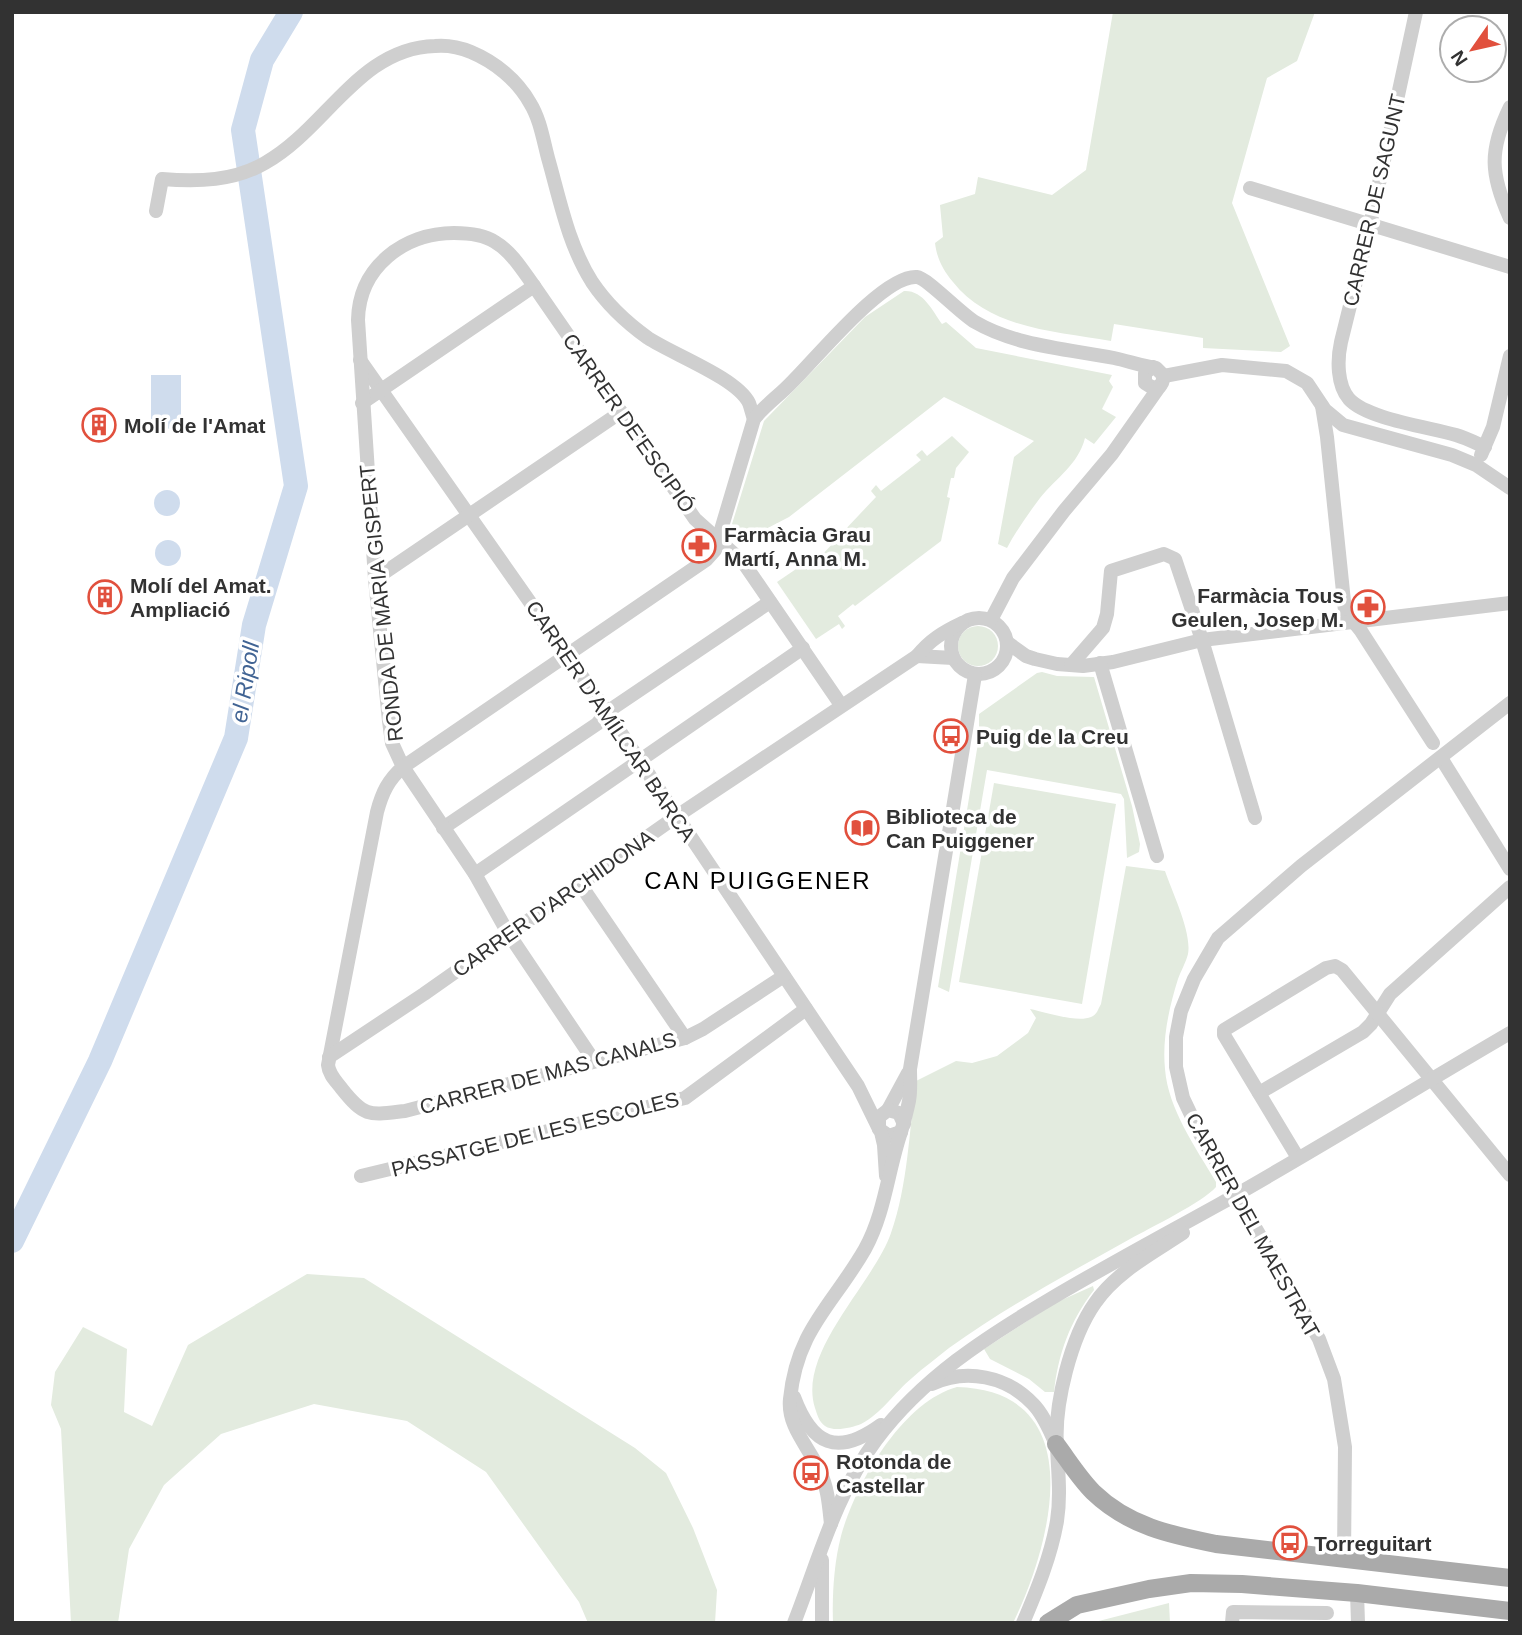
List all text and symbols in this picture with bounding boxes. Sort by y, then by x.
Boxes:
north arrow [1438,14,1508,84]
text: N [1447,47,1472,70]
street label: CARRER DE SAGUNT [1338,92,1410,308]
street label: CARRER DE'ESCIPIÓ [559,329,699,517]
building icon: Molí de l'Amat [80,406,118,444]
place label: Molí de l'Amat [124,414,266,437]
street label: RONDA DE MARIA GISPERT [355,463,407,743]
place label: Farmàcia Grau Martí, Anna M. [724,523,871,570]
pharmacy icon: Farmàcia Grau Martí, Anna M. [680,527,718,565]
place label: Molí del Amat. Ampliació [130,574,272,621]
building icon: Molí del Amat. Ampliació [86,578,124,616]
place label: Farmàcia Tous Geulen, Josep M. [1171,584,1344,631]
pharmacy icon: Farmàcia Tous Geulen, Josep M. [1349,588,1387,626]
street label: CARRER D'AMÍLCAR BARCA [522,596,700,846]
water label: el Ripoll [226,639,264,724]
bus stop icon: Puig de la Creu [932,717,970,755]
place label: Puig de la Creu [976,725,1129,748]
place label: Biblioteca de Can Puiggener [886,805,1034,852]
library icon: Biblioteca de Can Puiggener [843,809,881,847]
street label: CARRER D'ARCHIDONA [448,825,658,981]
district label: CAN PUIGGENER [644,867,872,894]
street label: CARRER DE MAS CANALS [417,1028,679,1118]
street label: PASSATGE DE LES ESCOLES [389,1087,681,1181]
street label: CARRER DEL MAESTRAT [1182,1109,1325,1341]
place label: Rotonda de Castellar [836,1450,952,1497]
bus stop icon: Rotonda de Castellar [792,1454,830,1492]
bus stop icon: Torreguitart [1271,1524,1309,1562]
place label: Torreguitart [1314,1532,1431,1555]

